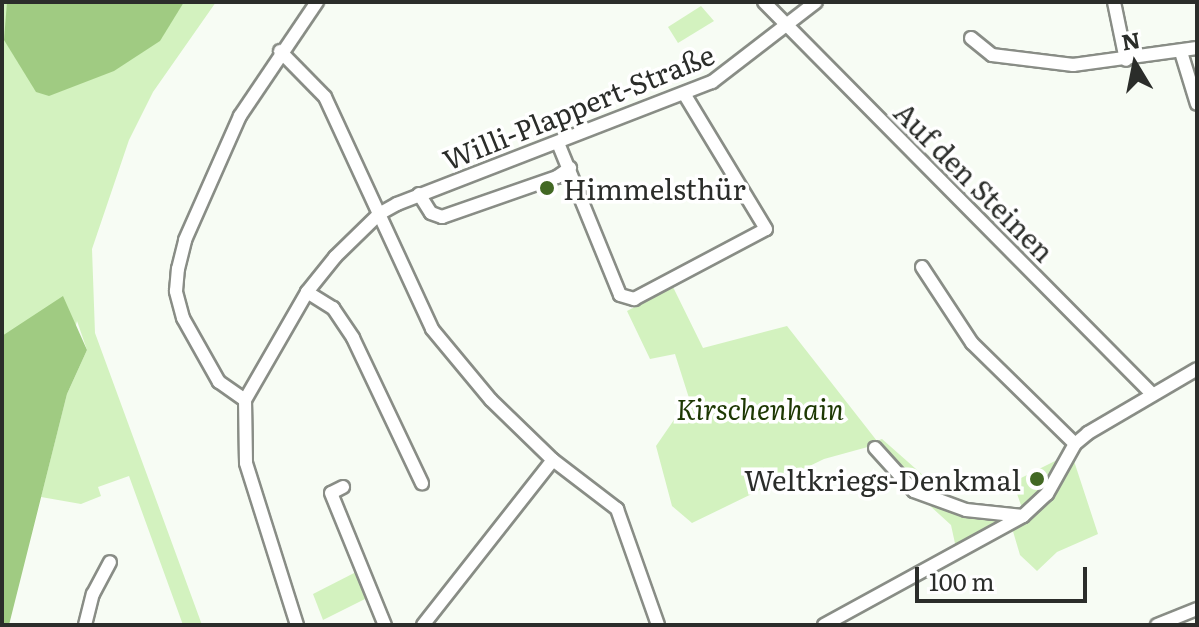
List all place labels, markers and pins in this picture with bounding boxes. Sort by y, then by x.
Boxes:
place label: Himmelsthür [563,171,746,205]
marker: Himmelsthür [538,179,556,197]
place label: Weltkriegs-Denkmal [744,462,1021,496]
marker: Weltkriegs-Denkmal [1028,470,1046,488]

